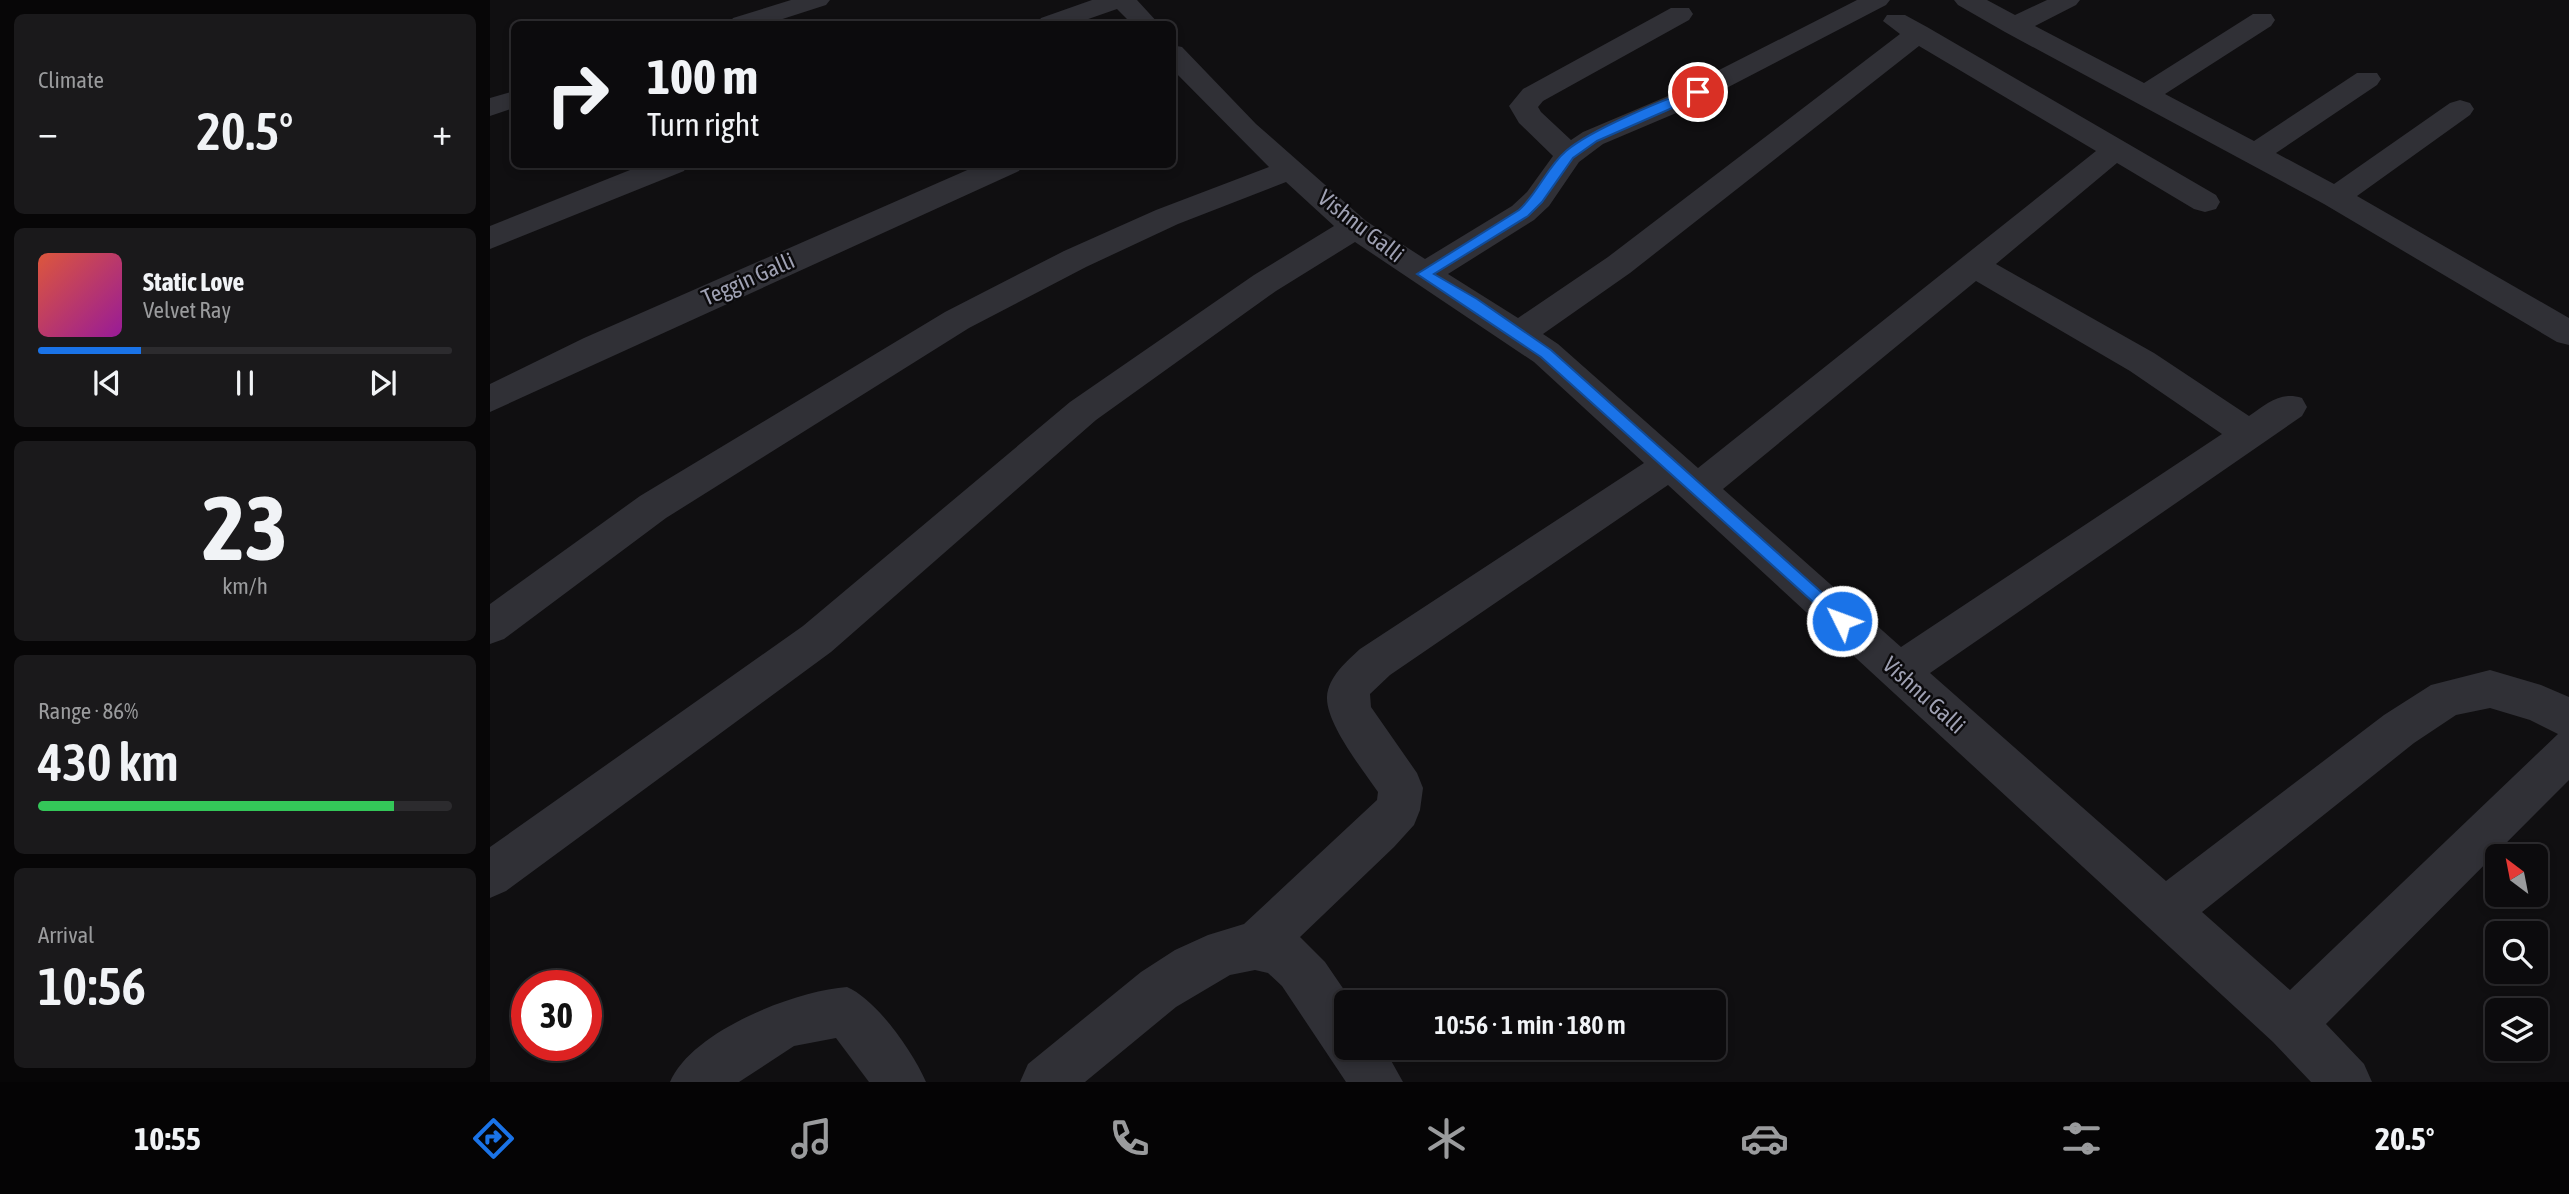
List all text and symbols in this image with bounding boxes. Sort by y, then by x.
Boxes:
text: 100 m [647,48,758,104]
icon: right [532,49,623,140]
pin [1668,62,1728,122]
text: Climate [38,67,104,93]
icon: arrive [1679,73,1717,111]
text: 20.5° [197,101,293,161]
text: Turn right [647,106,760,143]
text: − [38,110,58,153]
text: + [432,110,452,153]
street label: Vishnu Galli [1313,184,1409,268]
street label: Teggin Galli [698,247,798,311]
text: Static Love [143,267,244,297]
text: Velvet Ray [143,297,231,323]
icon: previous [88,364,126,402]
icon: pause [226,364,264,402]
icon: next [364,364,402,402]
text: 23 [202,475,288,579]
text: km/h [222,573,268,599]
position arrow [1805,584,1879,658]
street label: Vishnu Galli [1878,651,1970,739]
text: Range · 86% [38,698,138,724]
text: 430 km [38,732,179,792]
north arrow [2485,844,2548,906]
map controls [2485,844,2548,1061]
button: search [2485,921,2548,984]
text: Arrival [38,922,94,948]
text: 10:56 [38,956,146,1016]
speed limit sign: 30 [511,970,602,1061]
button: layers [2485,998,2548,1061]
text: 10:56 · 1 min · 180 m [1434,1010,1626,1040]
icon: directions [469,1114,518,1163]
icon: music [787,1114,836,1163]
icon: phone [1105,1114,1154,1163]
icon: climate [1422,1114,1471,1163]
icon: car [1740,1114,1789,1163]
icon: filters [2057,1114,2106,1163]
text: 10:55 [134,1120,201,1157]
text: 20.5° [2375,1120,2435,1157]

